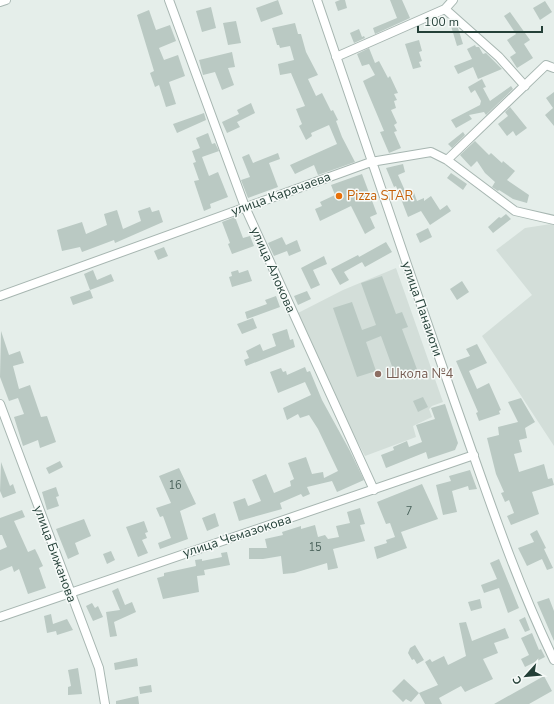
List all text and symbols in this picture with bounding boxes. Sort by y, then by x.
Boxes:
scale bar [418,8,542,34]
text: 100 m [424,14,459,30]
street label: улица Карачаева [229,168,333,220]
place label: Pizza STAR [347,187,414,205]
marker: Pizza STAR [334,191,344,201]
street label: улица Алокова [246,224,300,316]
street label: улица Панаиоти [397,259,447,359]
place label: Школа №4 [386,365,454,383]
marker: Школа №4 [373,369,383,379]
house number: 16 [168,478,182,493]
street label: улица Бижанова [29,503,81,605]
house number: 7 [406,504,412,519]
street label: улица Чемазокова [180,510,294,562]
house number: 15 [308,540,322,555]
north arrow [506,656,546,696]
text: С [509,673,526,687]

